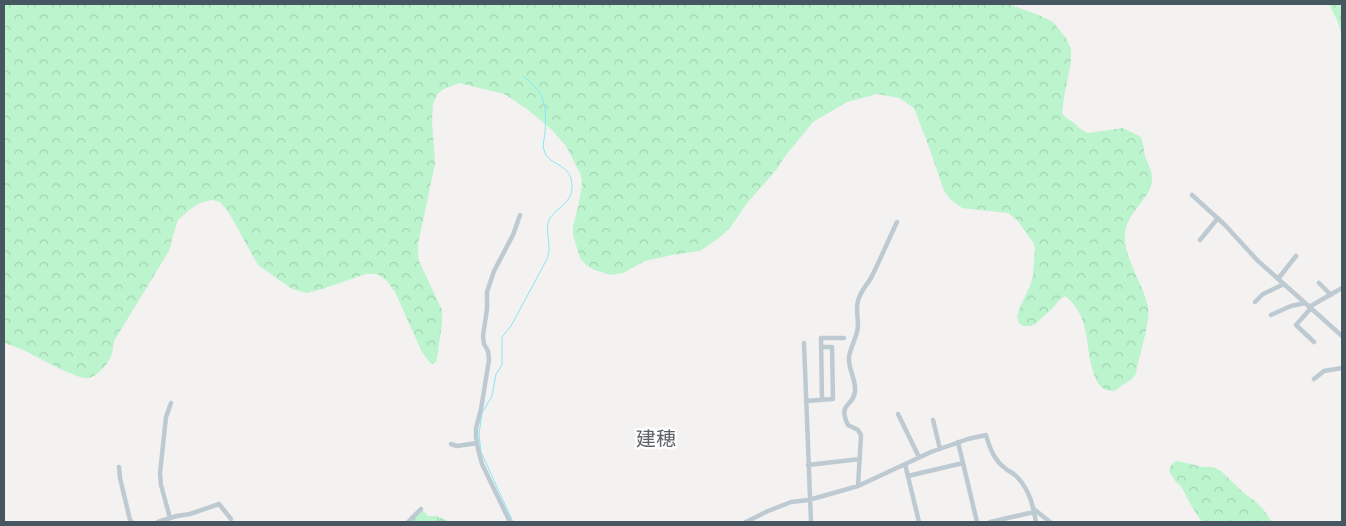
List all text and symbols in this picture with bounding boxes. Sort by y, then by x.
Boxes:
district label: 建穂 [636,428,676,451]

